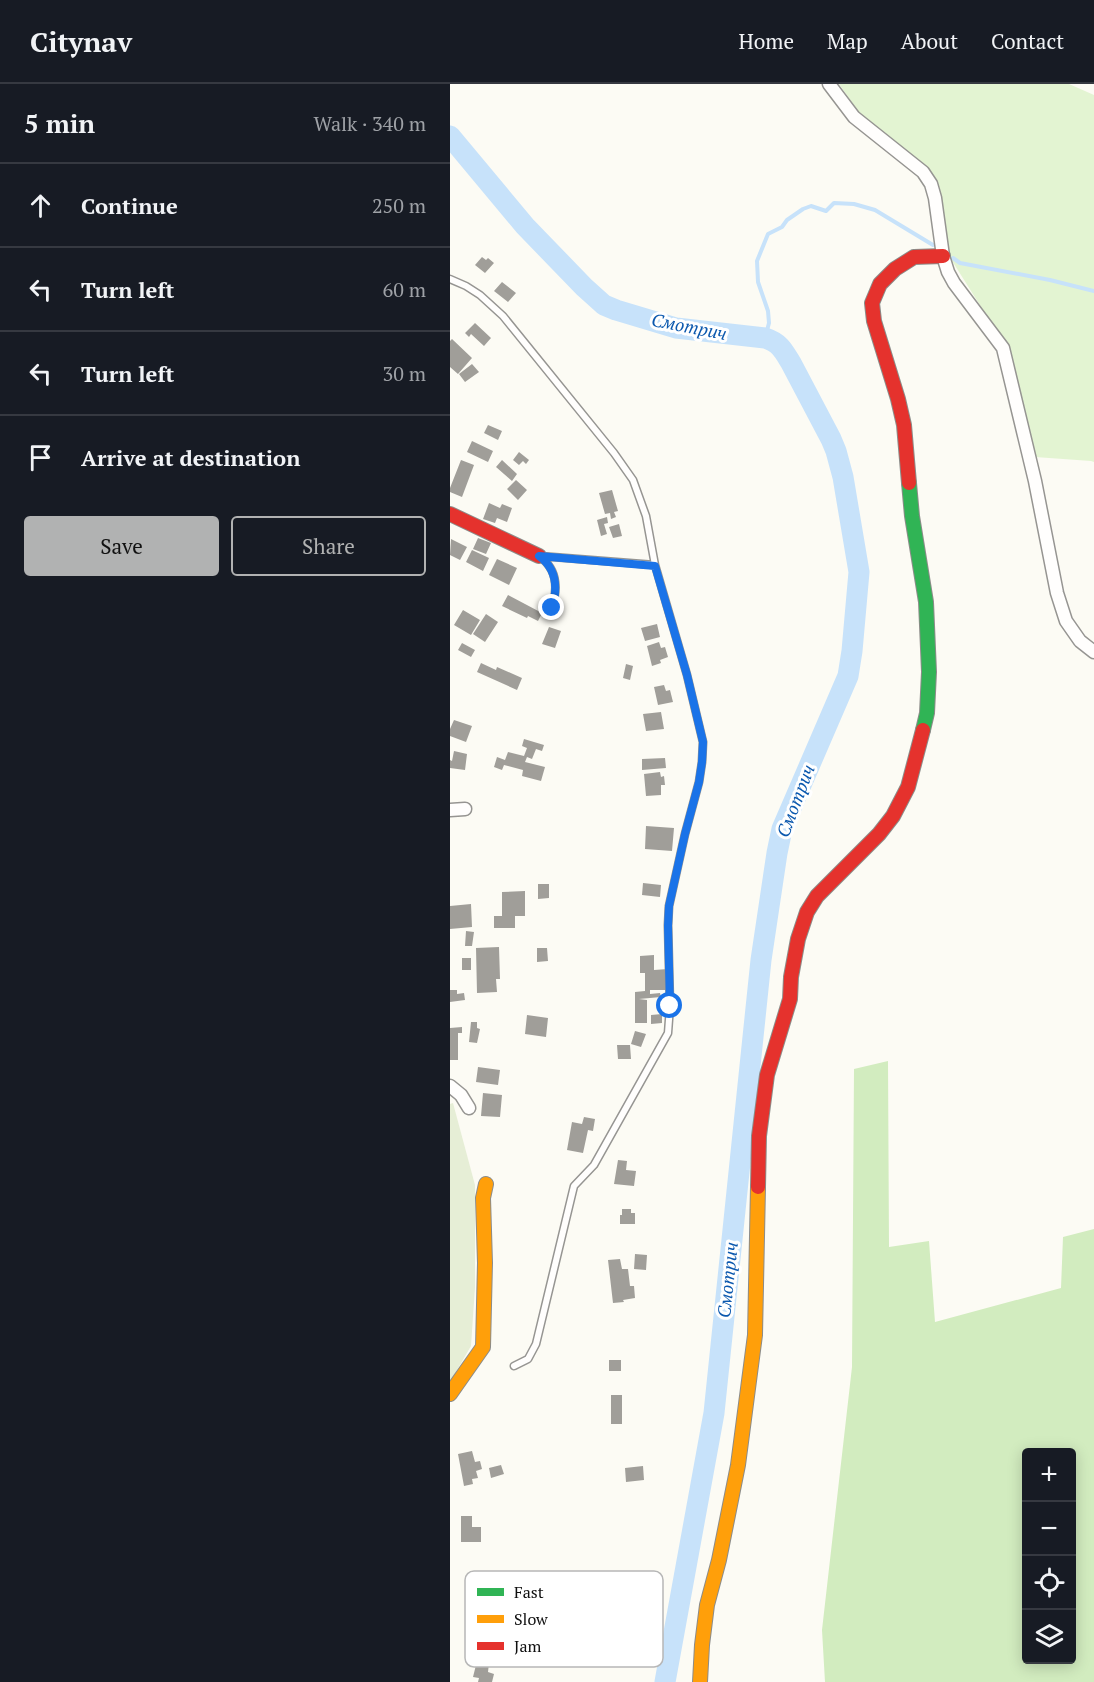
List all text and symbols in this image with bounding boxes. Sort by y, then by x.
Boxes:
text: Citynav [30,23,132,60]
text: Home [738,27,794,55]
text: Map [827,27,868,55]
text: About [901,27,958,55]
text: Contact [991,27,1064,55]
text: 5 min [24,106,95,140]
text: Walk · 340 m [314,110,426,137]
icon: ahead [24,189,57,222]
text: Continue [81,191,178,220]
text: 250 m [372,192,426,219]
icon: left [24,273,57,306]
text: Turn left [81,275,174,304]
text: 60 m [383,276,426,303]
water label: Смотрич [650,307,729,345]
icon: left [24,357,57,390]
text: Turn left [81,359,174,388]
text: 30 m [383,360,426,387]
icon: arrive [24,441,57,474]
text: Arrive at destination [81,443,300,472]
button: Save [24,516,219,576]
button: Share [231,516,426,576]
route end [538,594,564,620]
water label: Смотрич [770,761,820,840]
route start [656,992,682,1018]
water label: Смотрич [711,1241,743,1319]
map controls [1022,1448,1076,1664]
button: + [1022,1448,1076,1502]
button: − [1022,1502,1076,1556]
button: locate [1022,1556,1076,1610]
legend [465,1571,663,1667]
text: Fast [514,1581,544,1603]
text: Slow [514,1608,548,1630]
button: layers [1022,1610,1076,1664]
text: Jam [514,1635,542,1657]

